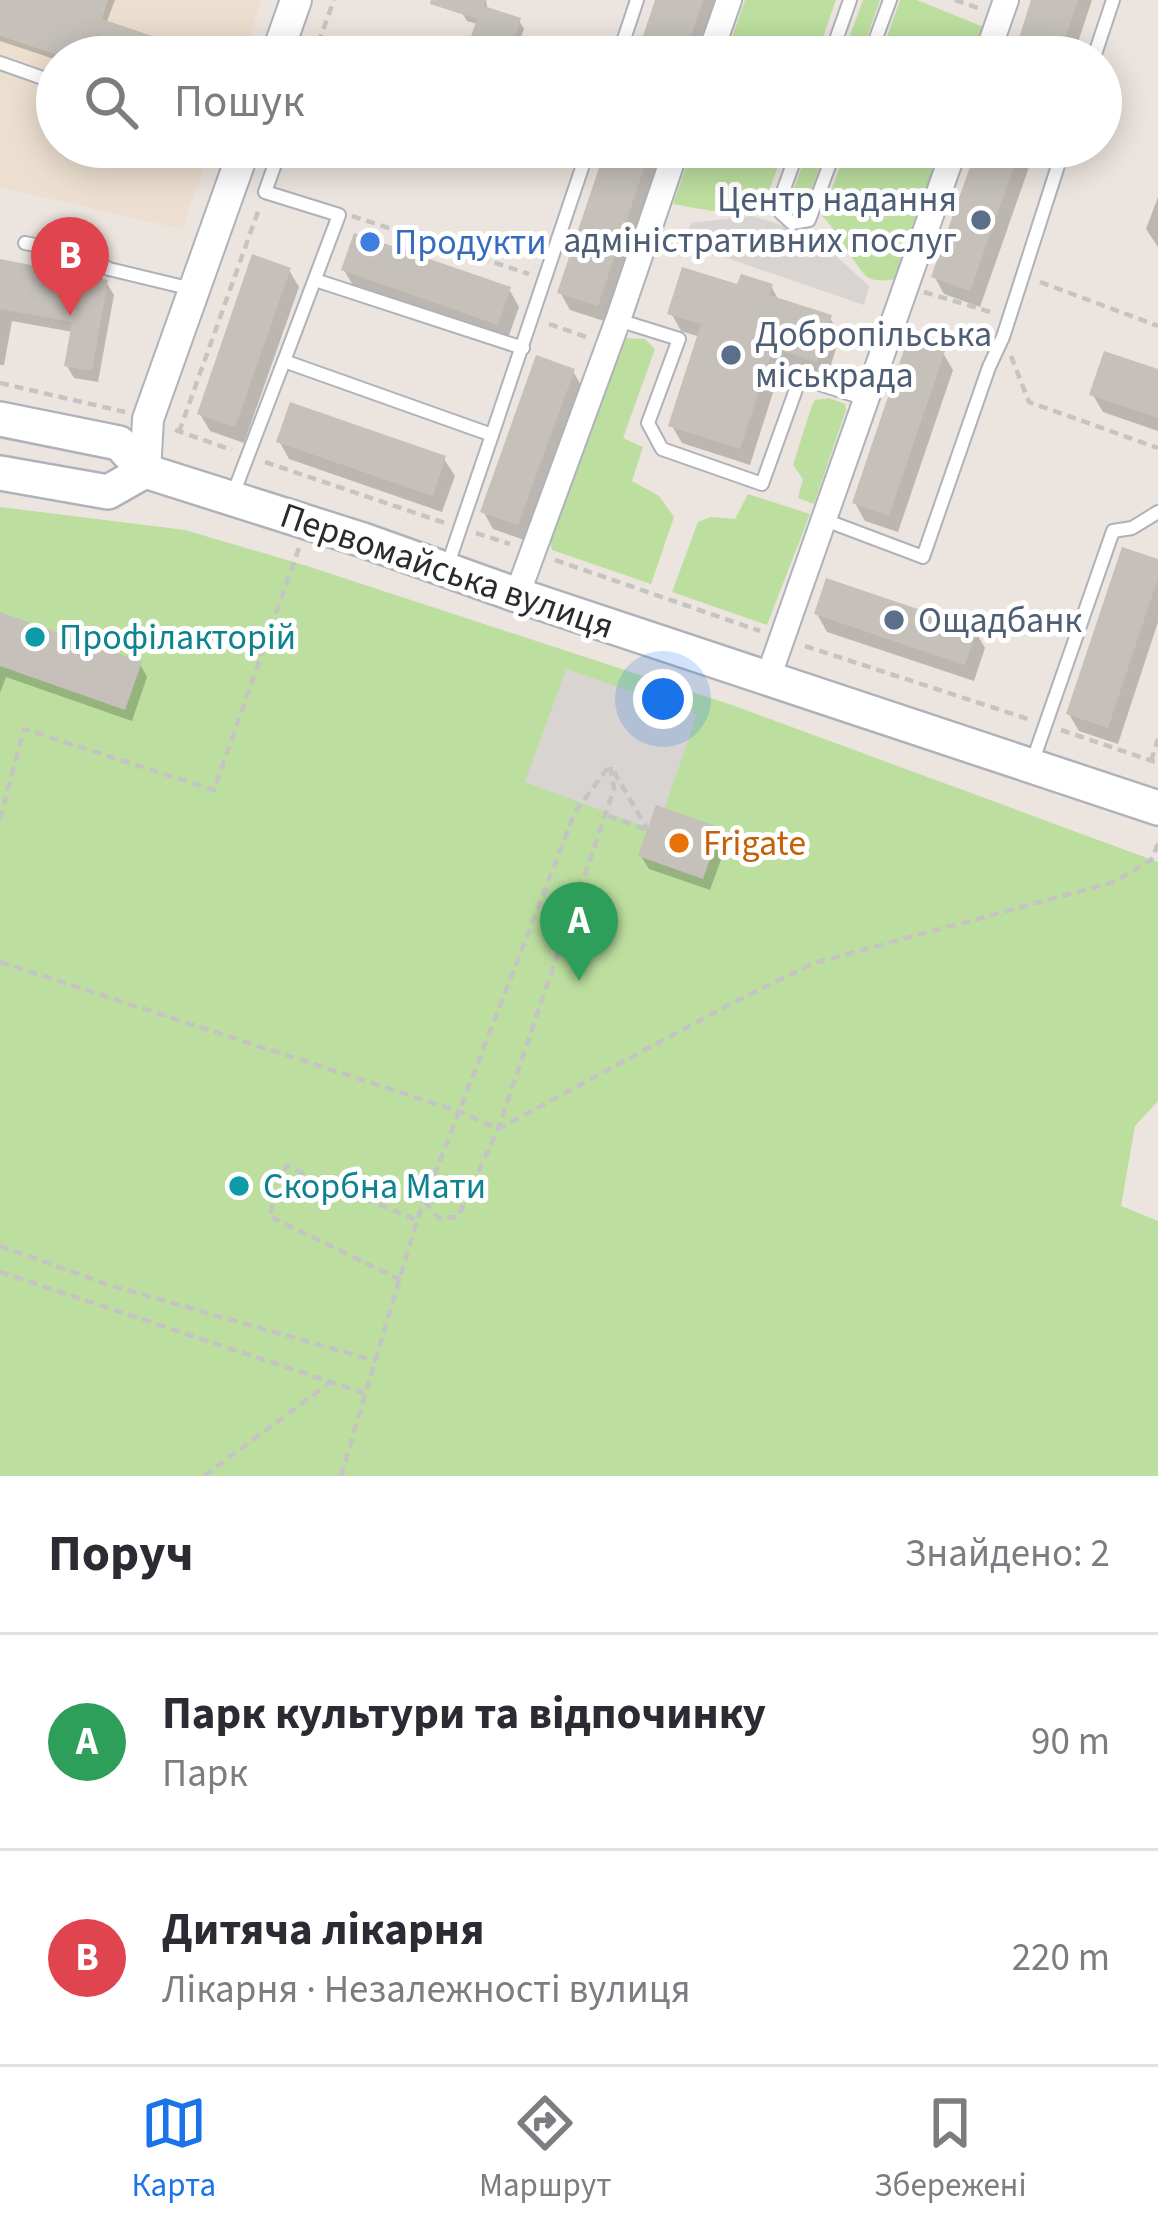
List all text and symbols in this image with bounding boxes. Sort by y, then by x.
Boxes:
search box [36,36,1122,168]
icon: search [78,69,144,135]
text: Пошук [174,70,304,134]
place label: Центр надання адміністративних послуг [563,174,957,266]
marker: Центр надання адміністративних послуг [968,207,994,233]
pin: B [31,217,109,316]
place label: Продукти [394,217,547,268]
marker: Продукти [357,229,383,255]
place label: Добропільська міськрада [755,309,992,401]
marker: Добропільська міськрада [718,342,744,368]
street label: Первомайська вулиця [273,490,621,652]
place label: Ощадбанк [918,595,1082,646]
marker: Ощадбанк [881,607,907,633]
place label: Профілакторій [59,612,296,663]
marker: Профілакторій [22,624,48,650]
your location [633,669,693,729]
place label: Frigate [703,818,806,869]
marker: Frigate [666,830,692,856]
pin: A [540,882,618,981]
place label: Скорбна Мати [263,1161,486,1212]
marker: Скорбна Мати [226,1173,252,1199]
text: Поруч [48,1518,194,1590]
text: Знайдено: 2 [905,1526,1110,1582]
text: Парк культури та відпочинку [162,1682,766,1746]
text: A [76,1714,98,1770]
text: 90 m [1031,1714,1110,1770]
text: Парк [162,1746,248,1802]
text: Дитяча лікарня [162,1898,484,1962]
text: B [75,1930,99,1986]
text: 220 m [1012,1930,1110,1986]
text: Лікарня · Незалежності вулиця [162,1962,691,2018]
tab: Карта [131,2090,216,2209]
tab: Маршрут [479,2090,611,2209]
tab: Збережені [874,2090,1027,2209]

